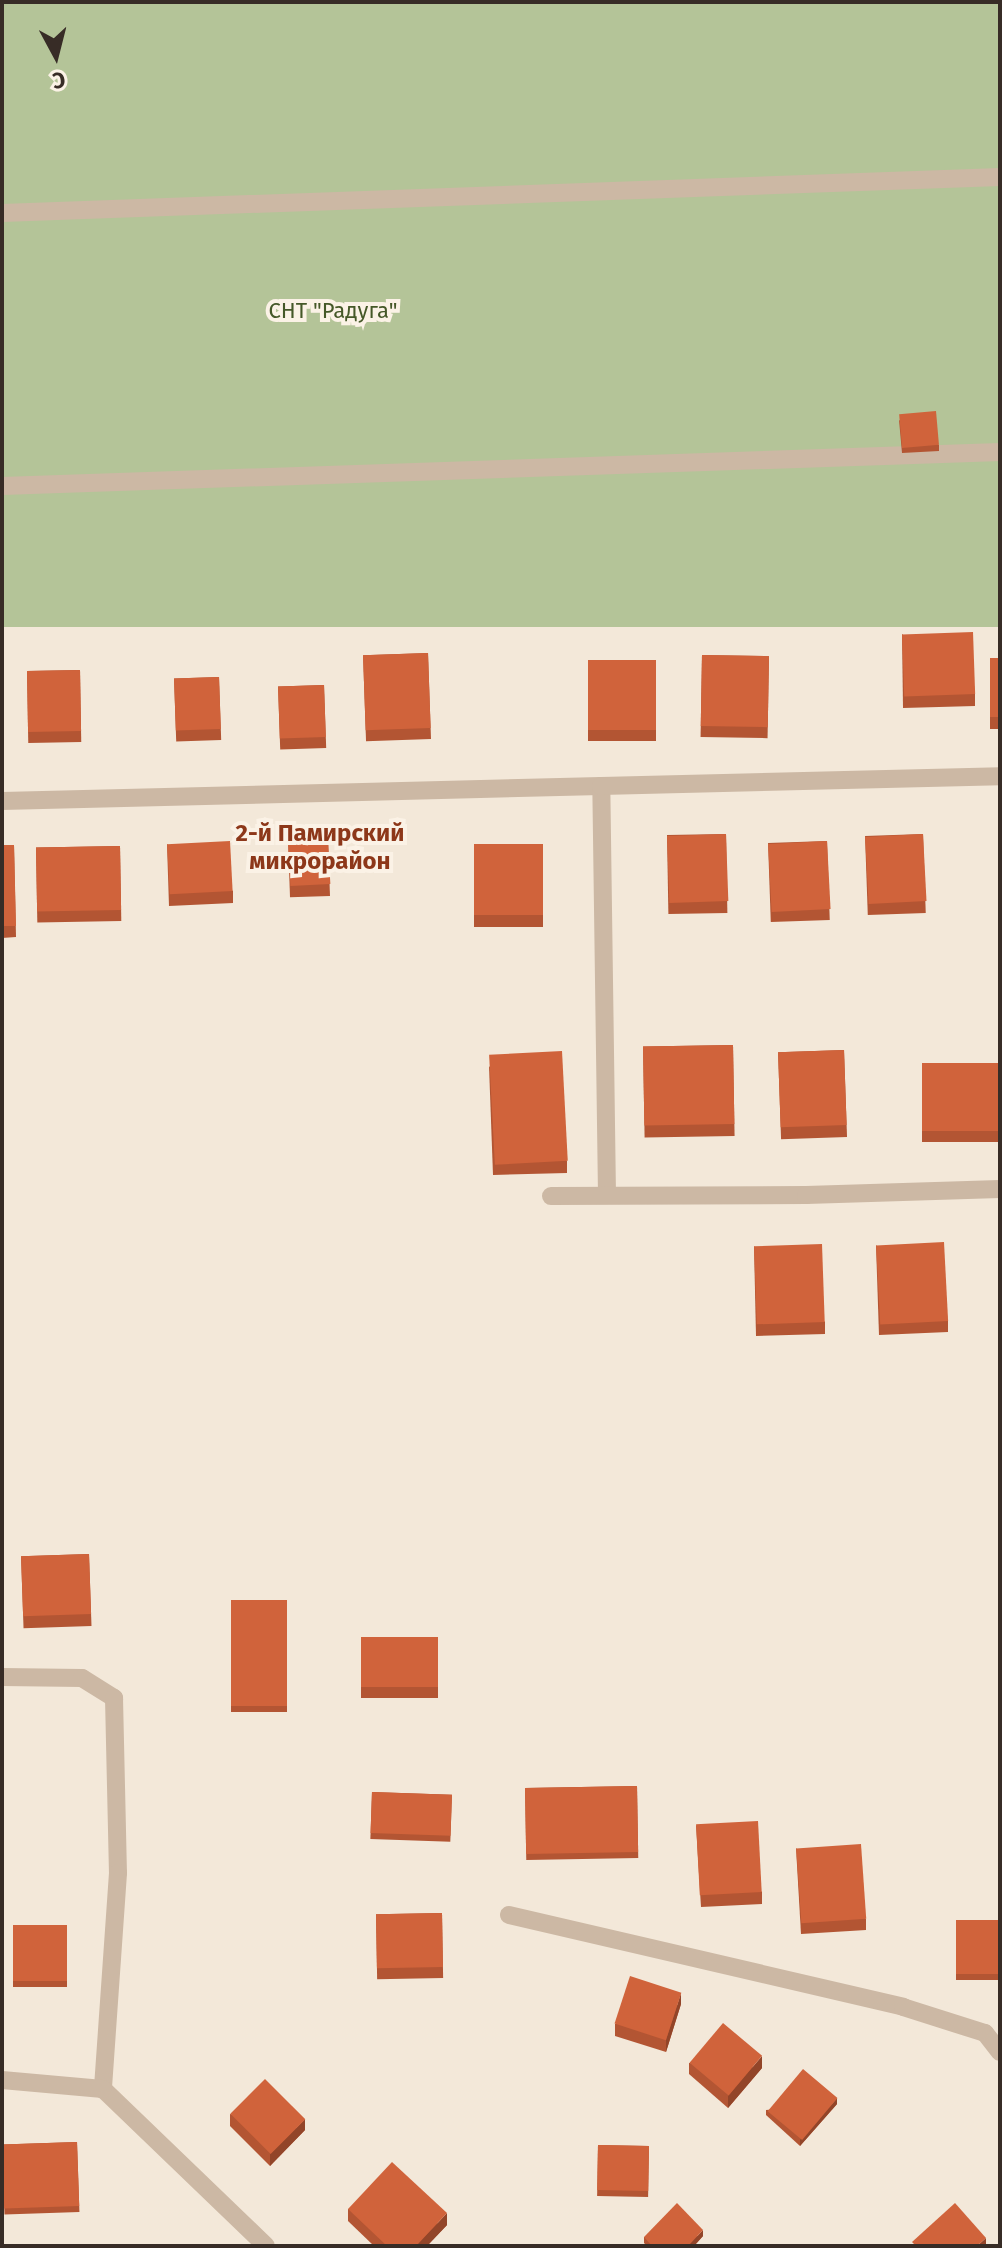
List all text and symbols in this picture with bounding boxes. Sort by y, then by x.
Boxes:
north arrow [16,16,96,96]
text: С [51,66,67,94]
park label: СНТ "Радуга" [269,298,397,324]
district label: 2-й Памирский микрорайон [236,820,404,876]

